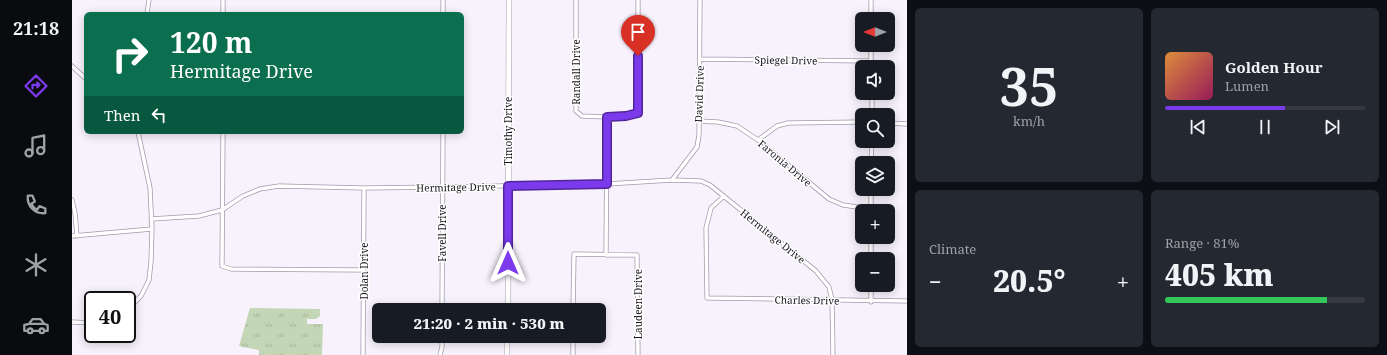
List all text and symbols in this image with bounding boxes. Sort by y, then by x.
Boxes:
north arrow [855,12,895,52]
map controls [855,12,895,292]
pin [621,15,655,56]
text: 21:18 [13,16,59,40]
icon: arrive [627,21,649,43]
text: 120 m [170,23,252,61]
icon: right [104,28,156,80]
street label: Randall Drive [569,39,583,105]
text: 35 [1000,50,1058,121]
street label: Spiegel Drive [754,52,818,68]
text: Golden Hour [1225,57,1323,77]
text: Hermitage Drive [170,59,313,83]
button: sound [855,60,895,100]
street label: David Drive [691,65,707,123]
icon: directions [22,72,50,100]
text: Lumen [1225,77,1269,95]
street label: Timothy Drive [501,97,515,165]
icon: left [148,104,170,126]
text: Then [104,105,140,125]
button: search [855,108,895,148]
text: km/h [1013,112,1045,130]
icon: previous [1187,116,1209,138]
icon: pause [1254,116,1276,138]
icon: next [1321,116,1343,138]
icon: music [22,132,50,160]
street label: Faronia Drive [755,136,815,190]
button: layers [855,156,895,196]
street label: Hermitage Drive [416,179,496,195]
icon: phone [22,191,50,219]
street label: Favell Drive [435,204,449,262]
button: + [855,204,895,244]
street label: Hermitage Drive [738,206,808,266]
text: Range · 81% [1165,234,1239,252]
text: Climate [929,240,976,258]
street label: Dolan Drive [357,242,371,300]
position arrow [487,242,529,284]
icon: climate [22,251,50,279]
button: − [855,252,895,292]
text: 405 km [1165,254,1274,295]
text: 20.5° [993,260,1065,301]
text: − [929,266,942,296]
text: + [1117,266,1129,296]
street label: Laudeen Drive [631,269,645,339]
speed limit sign: 40 [84,291,136,343]
street label: Charles Drive [775,292,839,308]
icon: car [22,311,50,339]
text: 21:20 · 2 min · 530 m [413,313,565,333]

